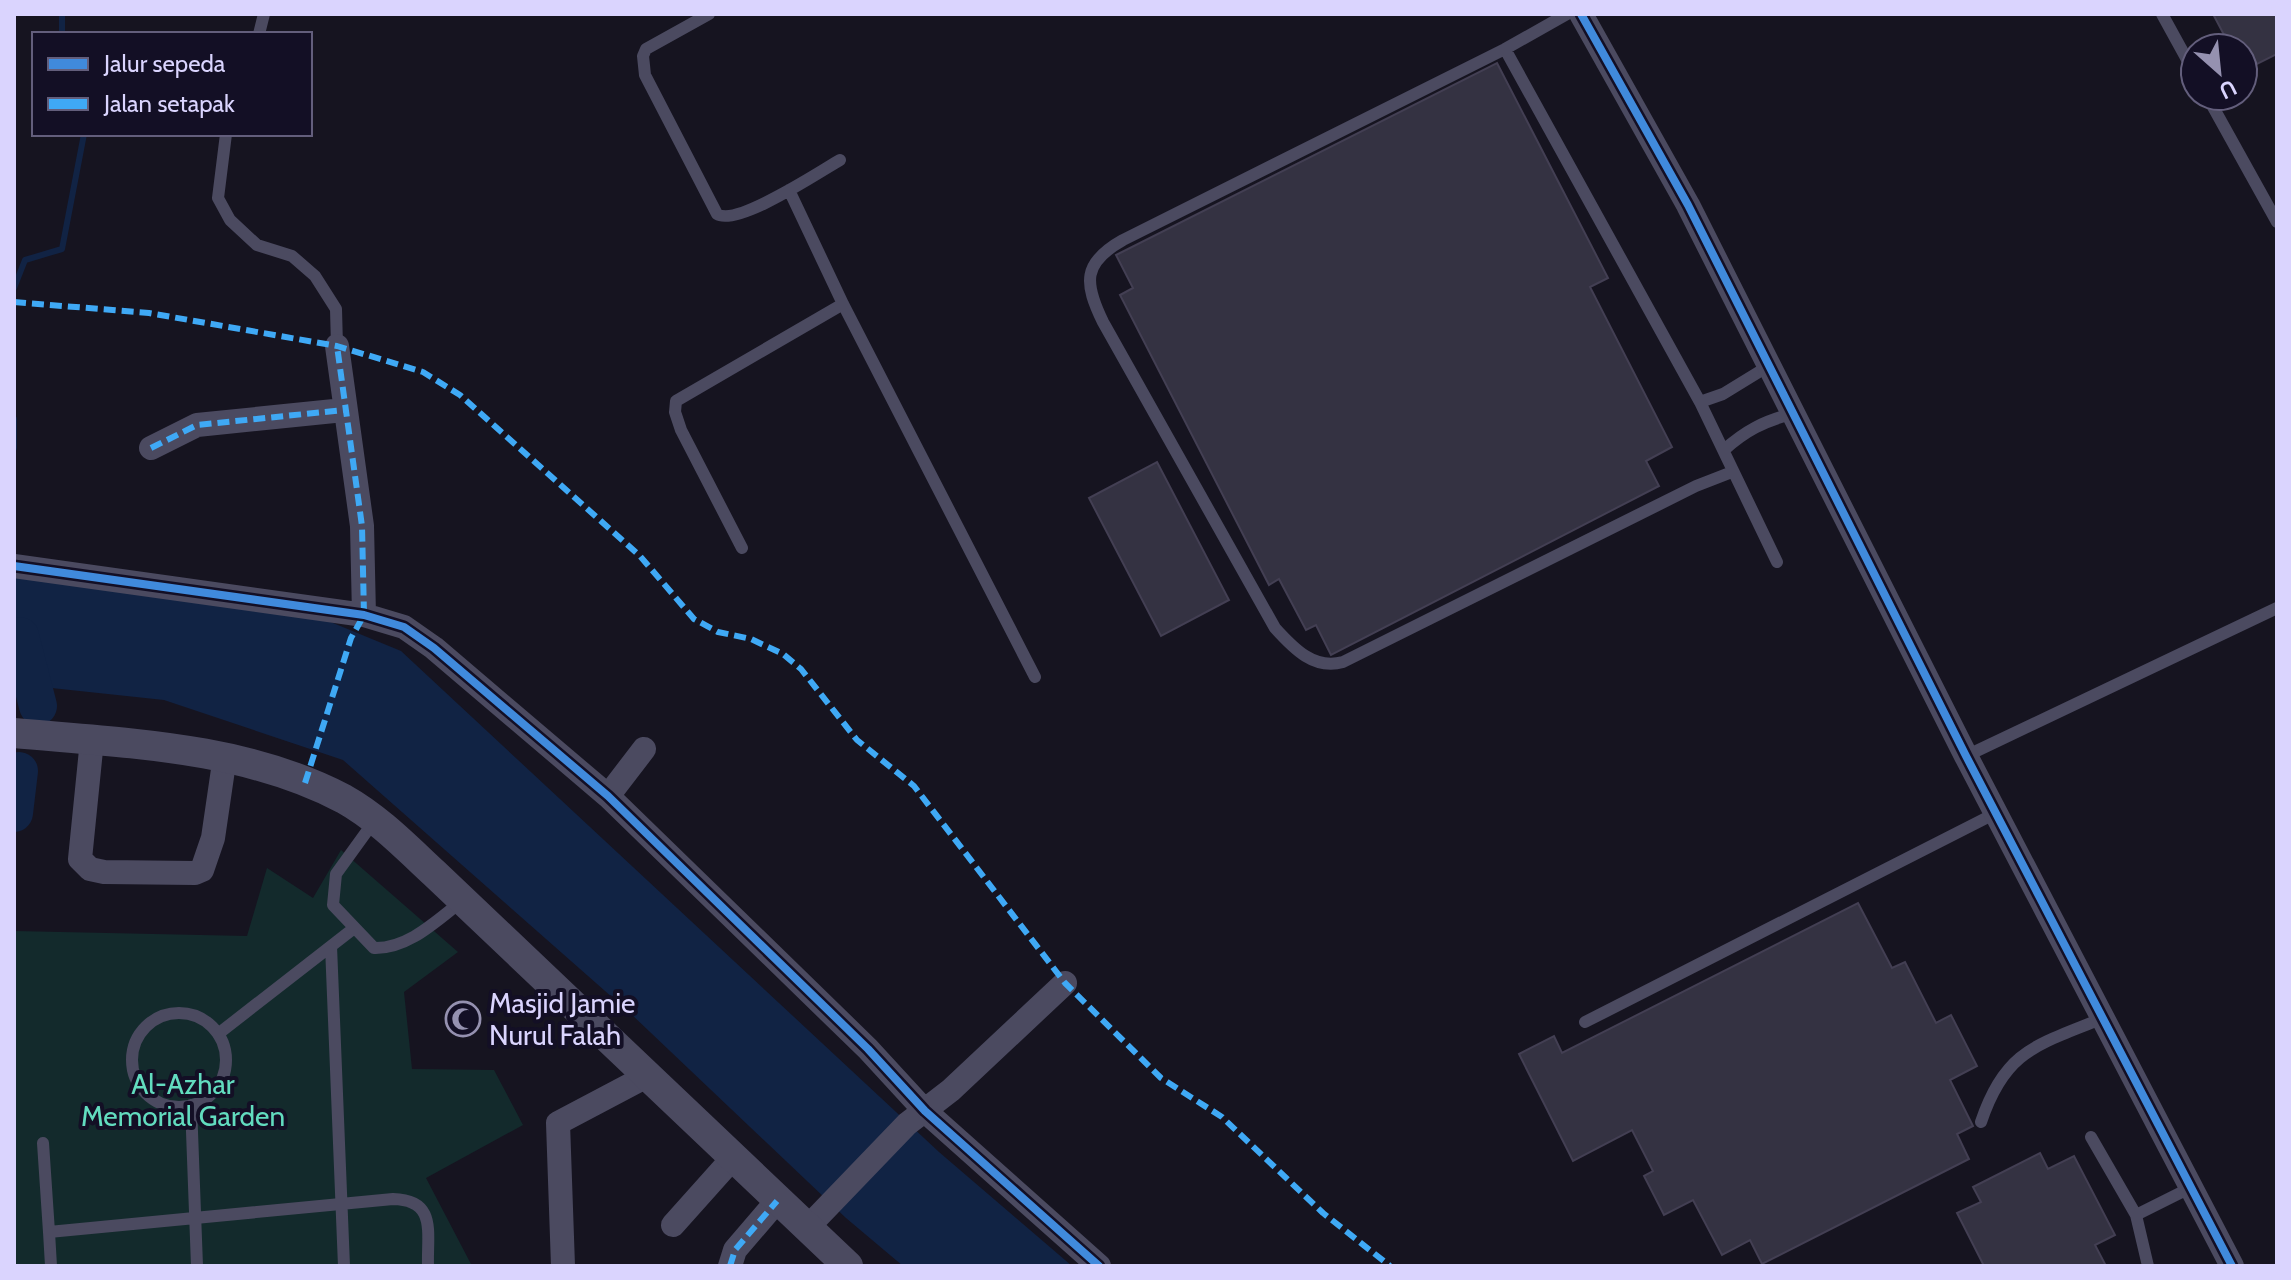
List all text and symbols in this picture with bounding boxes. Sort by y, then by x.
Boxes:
legend [32,32,312,136]
north arrow [2179,32,2259,112]
text: Jalur sepeda [103,49,226,78]
text: U [2215,74,2241,105]
text: Jalan setapak [103,89,235,118]
place label: Masjid Jamie Nurul Falah [489,986,635,1052]
mosque icon: Masjid Jamie Nurul Falah [444,1000,482,1038]
park label: Al-Azhar Memorial Garden [81,1067,285,1133]

